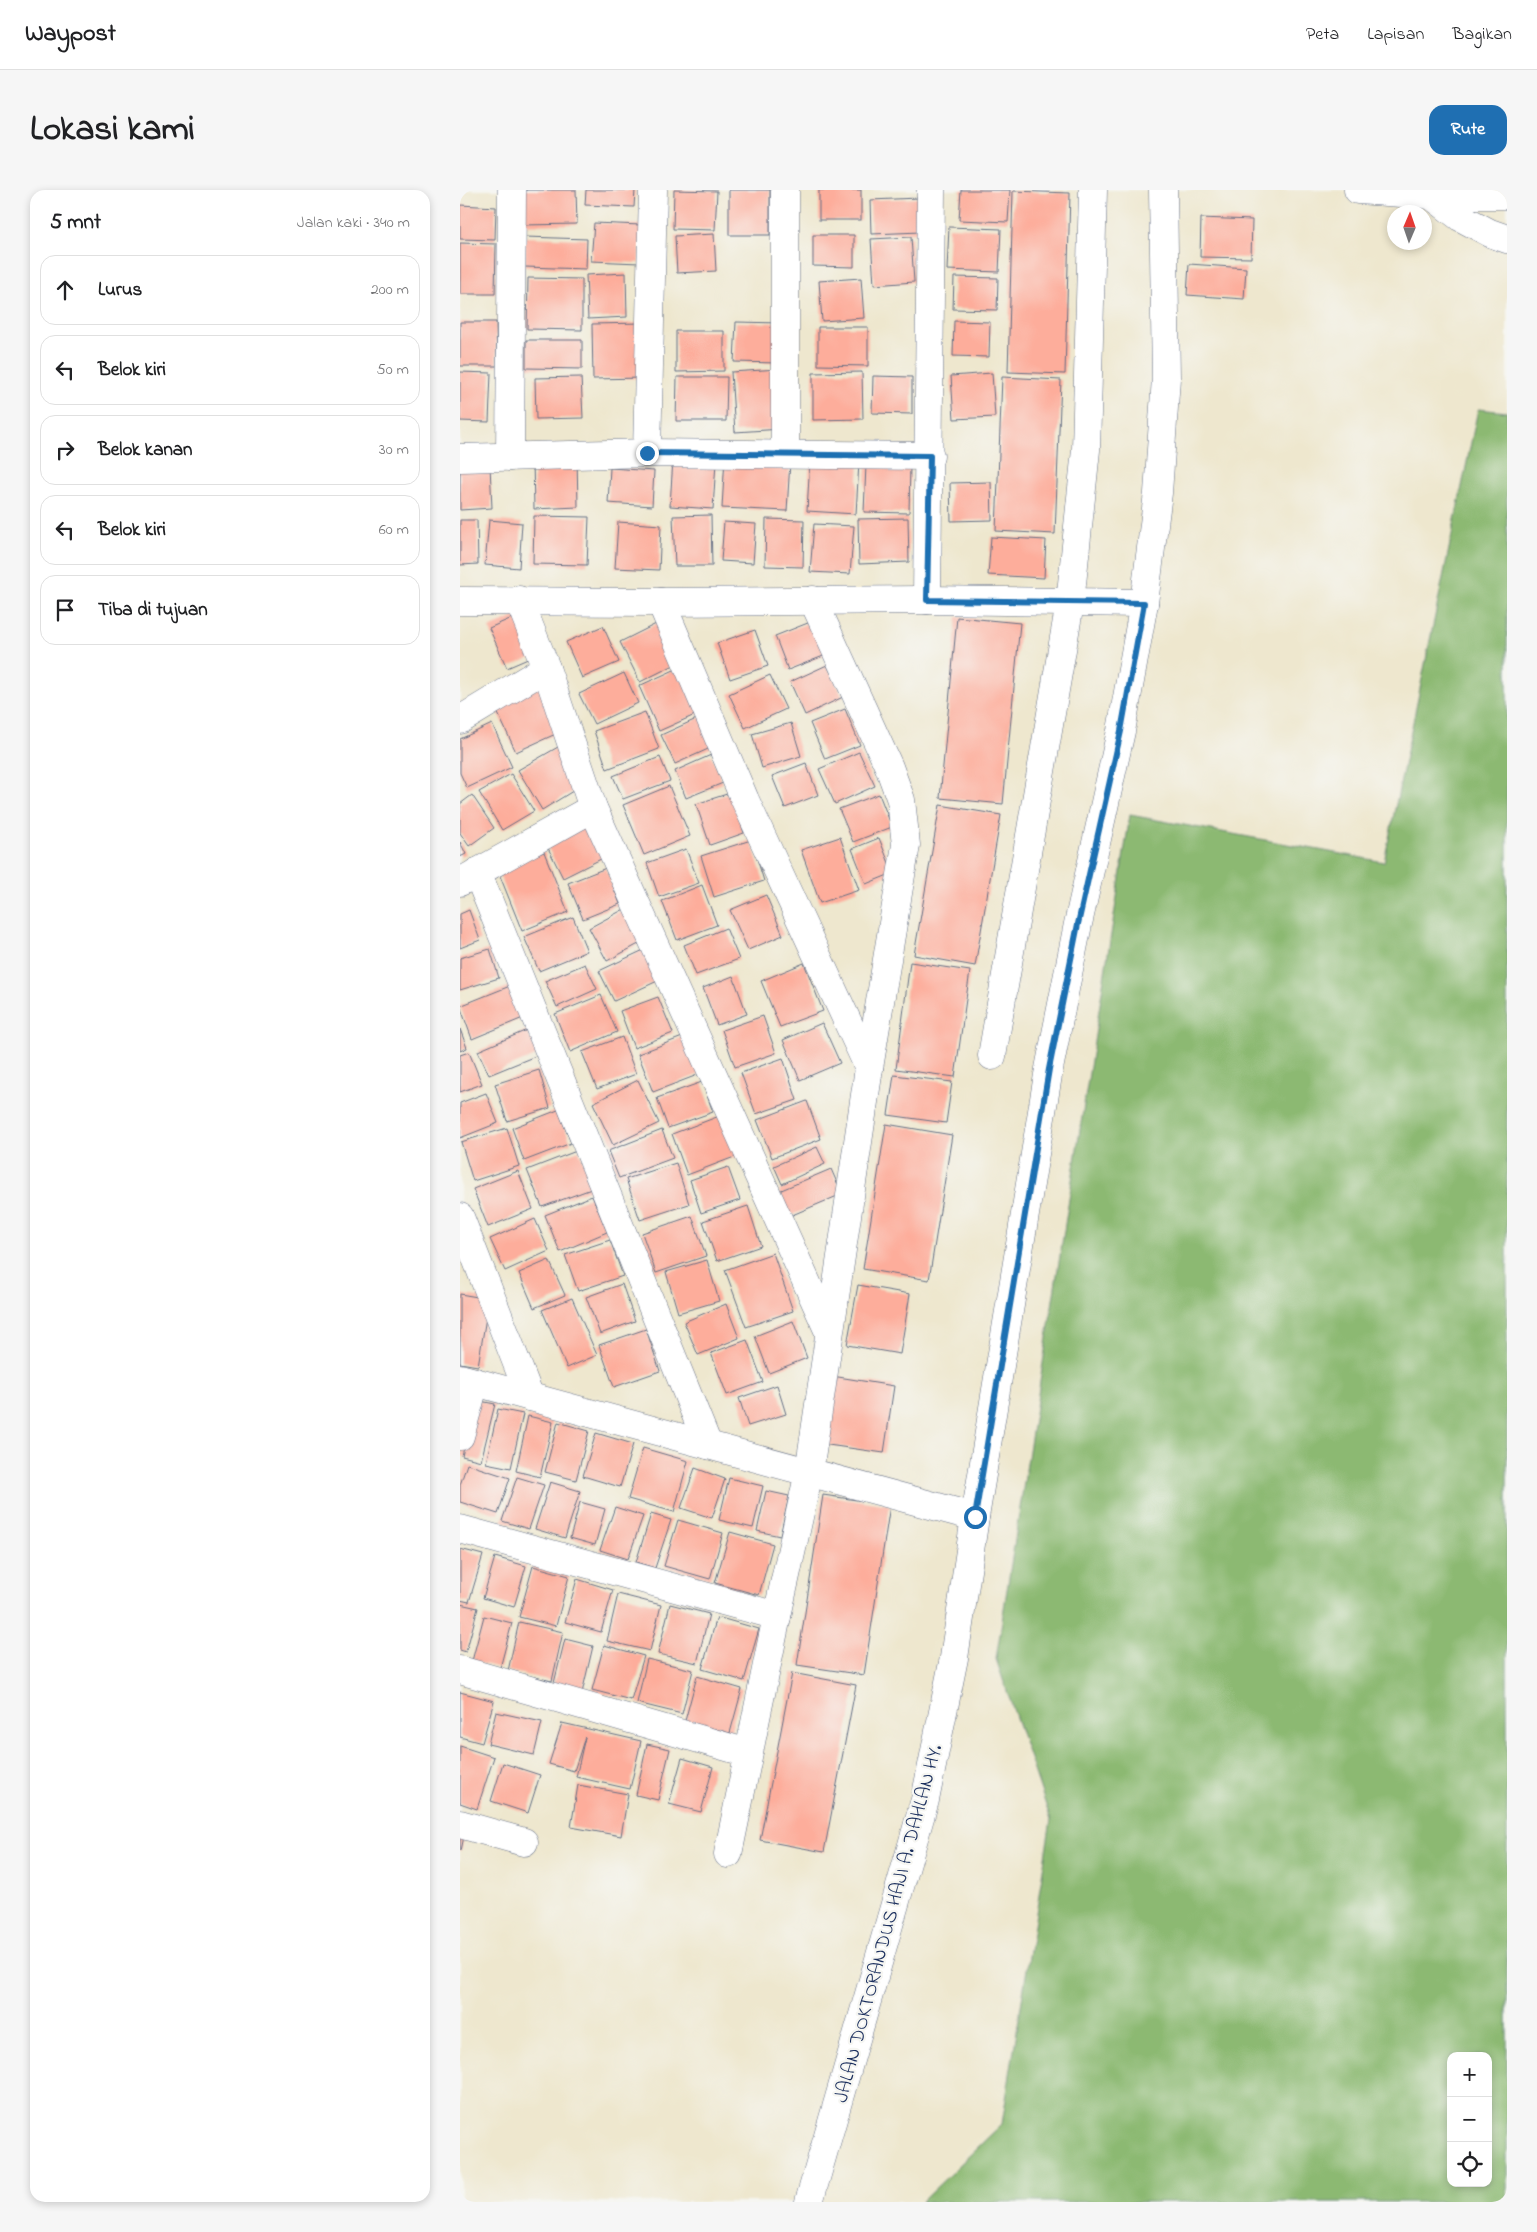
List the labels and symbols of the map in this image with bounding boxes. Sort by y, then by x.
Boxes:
north arrow [1387,205,1432,250]
route end [636,442,659,465]
route start [964,1506,987,1529]
street label: JALAN DOKTORANDUS HAJI A. DAHLAN HY. [828,1741,951,2106]

